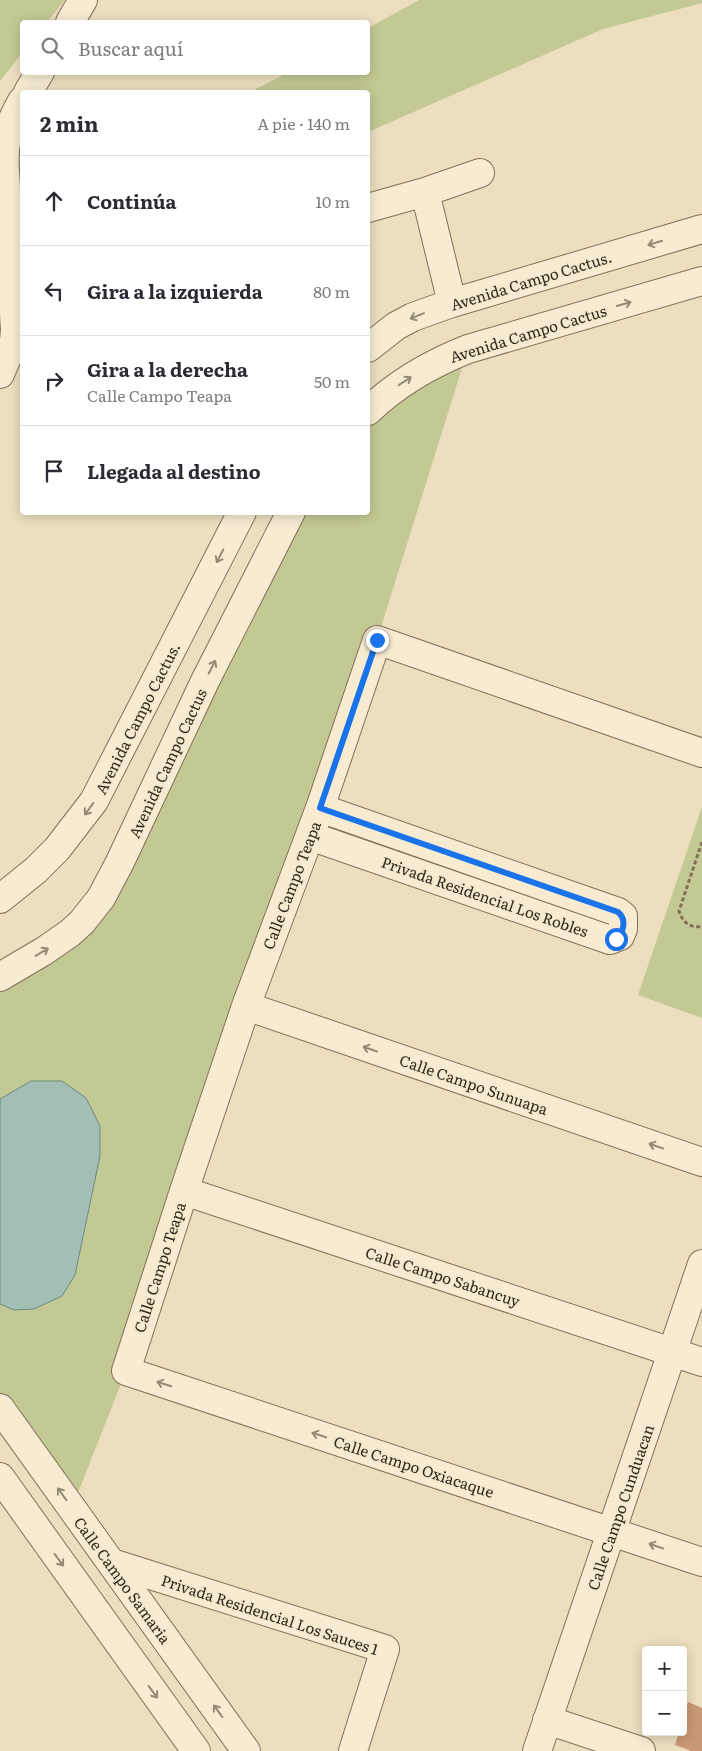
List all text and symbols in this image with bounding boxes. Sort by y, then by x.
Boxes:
search box [20,20,370,75]
icon: search [38,34,66,62]
text: Buscar aquí [78,34,183,62]
text: 2 min [40,107,99,138]
text: A pie · 140 m [257,111,350,135]
icon: ahead [40,187,68,215]
text: Continúa [87,187,177,215]
text: 10 m [316,189,350,213]
one-way arrow [648,238,664,248]
street label: Avenida Campo Cactus. [447,244,615,316]
icon: left [40,277,68,305]
text: Gira a la izquierda [87,277,263,305]
text: 80 m [313,279,350,303]
street label: Avenida Campo Cactus [447,298,609,368]
one-way arrow [615,299,631,308]
one-way arrow [409,313,424,322]
text: Gira a la derecha [87,355,248,383]
icon: right [40,367,68,395]
text: 50 m [314,369,350,393]
one-way arrow [398,375,412,386]
text: Calle Campo Teapa [87,383,232,407]
icon: arrive [40,457,68,485]
text: Llegada al destino [87,457,261,485]
one-way arrow [215,548,224,563]
route end [366,629,389,652]
street label: Avenida Campo Cactus. [91,639,183,797]
one-way arrow [208,660,217,675]
street label: Avenida Campo Cactus [124,685,210,841]
one-way arrow [83,802,94,815]
street label: Calle Campo Teapa [256,817,326,953]
street label: Privada Residencial Los Robles [379,850,592,942]
route start [605,928,628,951]
one-way arrow [35,947,49,958]
one-way arrow [362,1043,378,1053]
street label: Calle Campo Sunuapa [397,1048,552,1120]
one-way arrow [648,1141,664,1151]
street label: Calle Campo Teapa [127,1198,191,1335]
street label: Calle Campo Sabancuy [363,1240,524,1312]
one-way arrow [157,1379,173,1388]
street label: Calle Campo Cunduacan [581,1421,659,1593]
one-way arrow [311,1429,327,1439]
street label: Calle Campo Oxiacaque [331,1429,497,1503]
one-way arrow [57,1487,67,1501]
street label: Calle Campo Samaria [69,1512,178,1649]
one-way arrow [649,1541,664,1550]
one-way arrow [54,1553,64,1567]
street label: Privada Residencial Los Sauces 1 [158,1568,382,1660]
map controls [642,1646,687,1736]
button: + [642,1646,687,1691]
one-way arrow [148,1685,158,1699]
button: − [642,1691,687,1736]
one-way arrow [213,1704,223,1718]

